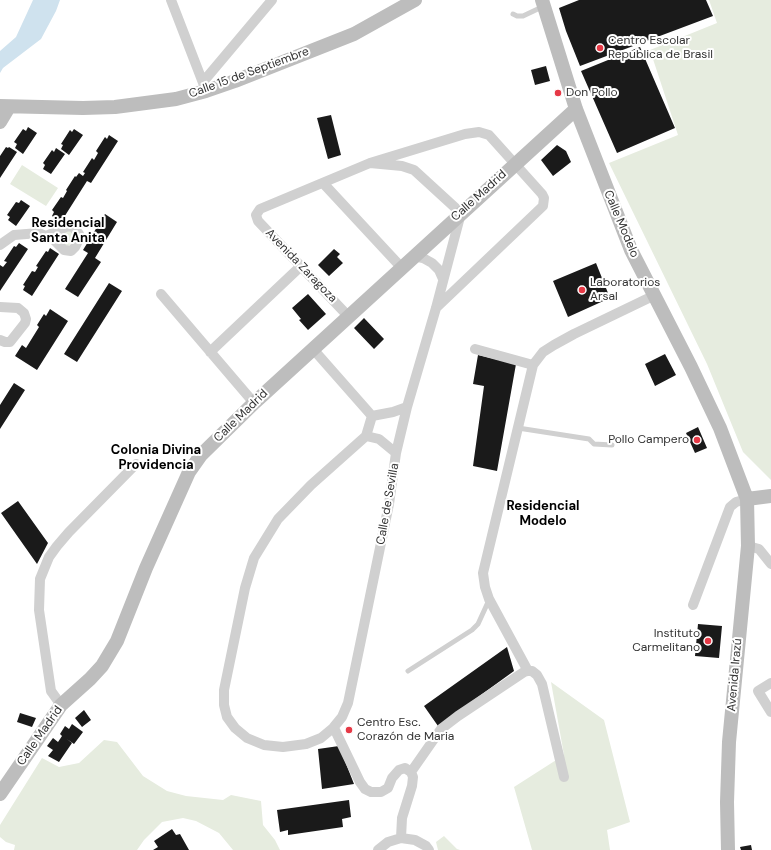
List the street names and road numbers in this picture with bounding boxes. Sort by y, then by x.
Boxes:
street label: Calle 15 de Septiembre [187,45,311,101]
street label: Calle Madrid [448,167,510,225]
street label: Calle Modelo [600,188,642,260]
street label: Avenida Zaragoza [262,226,340,306]
street label: Calle Madrid [211,387,271,445]
street label: Calle de Sevilla [374,462,402,546]
street label: Avenida Irazú [725,638,745,712]
street label: Calle Madrid [14,703,66,769]

